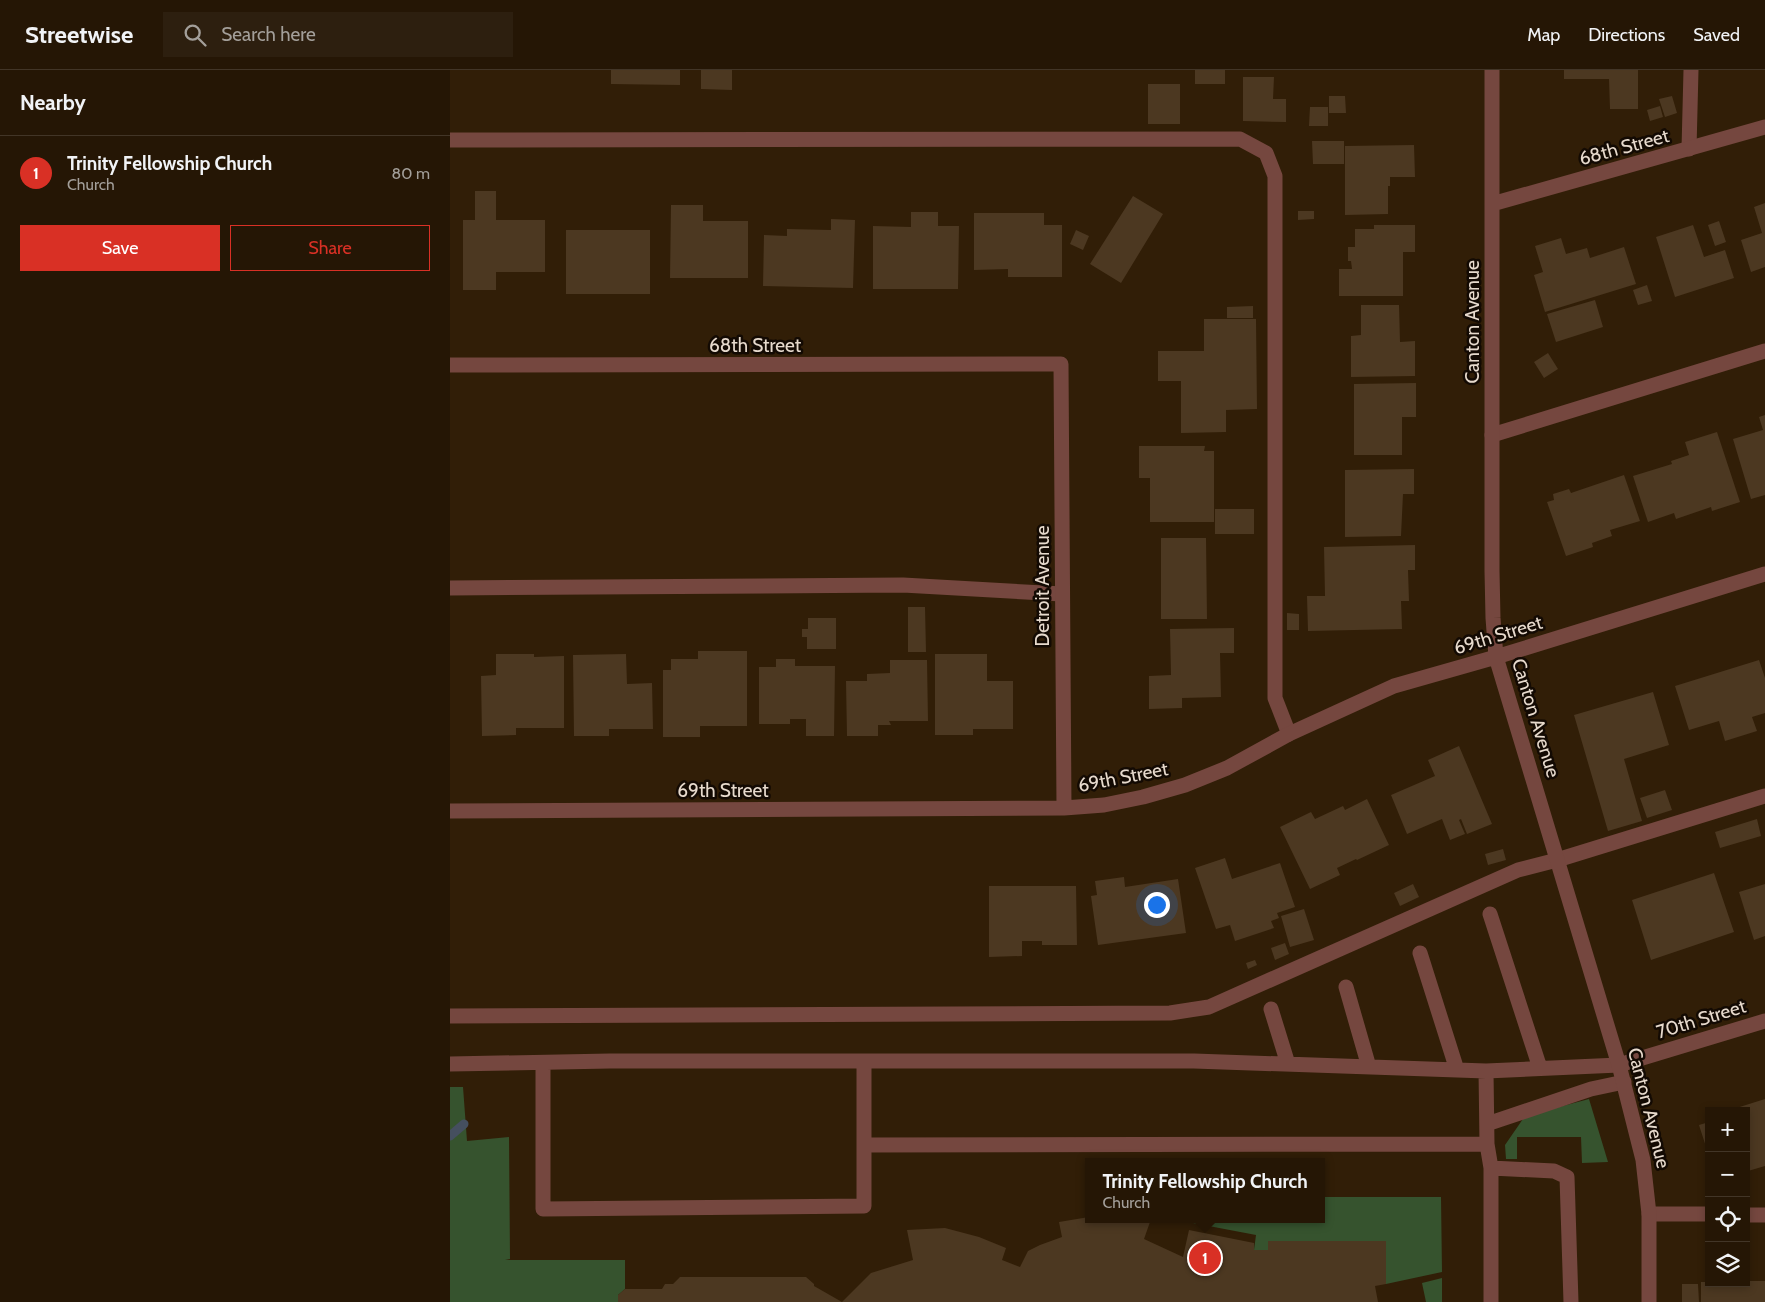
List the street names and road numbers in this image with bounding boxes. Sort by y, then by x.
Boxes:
street label: 68th Street [1577,124,1672,170]
street label: Canton Avenue [1461,260,1484,384]
street label: 68th Street [709,334,802,357]
street label: Detroit Avenue [1031,525,1054,647]
street label: 69th Street [1451,610,1546,659]
street label: Canton Avenue [1507,656,1565,781]
street label: 69th Street [1076,757,1171,797]
street label: 69th Street [677,779,769,802]
street label: 70th Street [1653,994,1749,1044]
street label: Canton Avenue [1623,1045,1675,1171]

